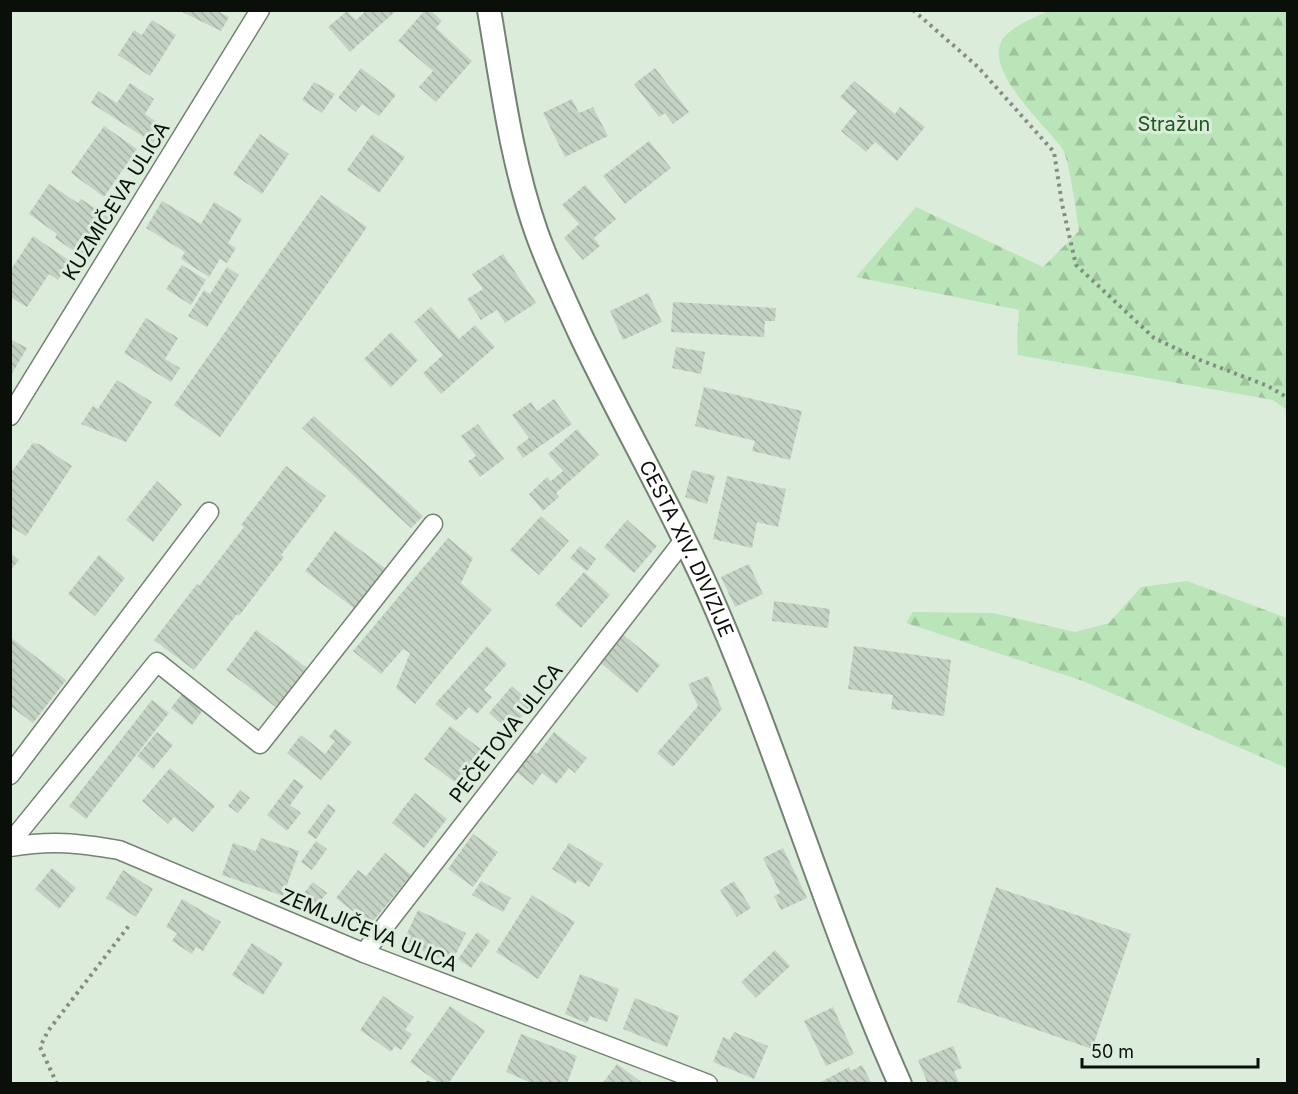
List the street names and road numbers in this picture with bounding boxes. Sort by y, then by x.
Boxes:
street label: KUZMIČEVA ULICA [57,117,175,285]
street label: CESTA XIV. DIVIZIJE [634,456,739,641]
street label: PEČETOVA ULICA [444,659,568,807]
street label: ZEMLJIČEVA ULICA [277,884,461,977]

